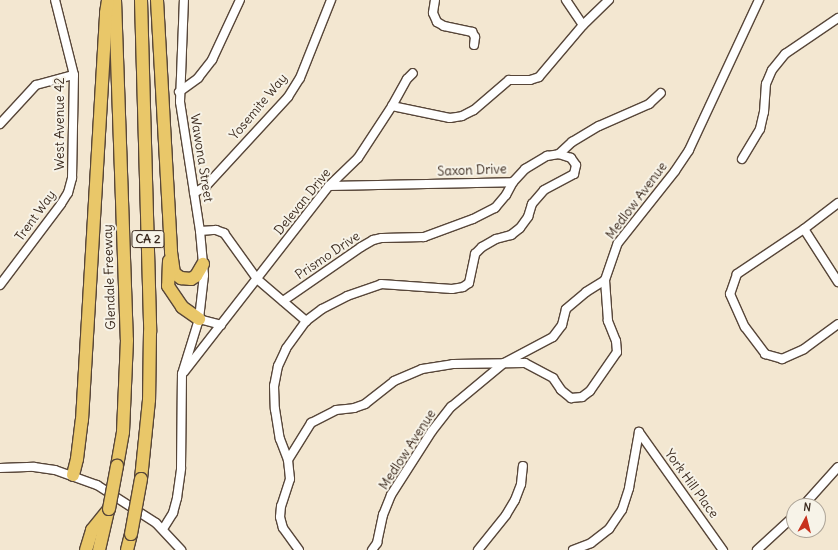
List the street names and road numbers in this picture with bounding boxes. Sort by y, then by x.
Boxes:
street label: Yosemite Way [227,71,291,143]
street label: West Avenue 42 [52,77,68,171]
street label: Wawona Street [186,113,216,203]
street label: Medlow Avenue [603,159,671,243]
street label: Saxon Drive [437,162,507,180]
street label: Delevan Drive [271,166,335,238]
street label: Trent Way [12,188,60,244]
street label: Glendale Freeway [100,224,120,330]
road number: CA 2 [131,229,165,249]
street label: Prismo Drive [293,229,363,283]
street label: Medlow Avenue [376,407,440,493]
street label: York Hill Place [661,447,721,521]

